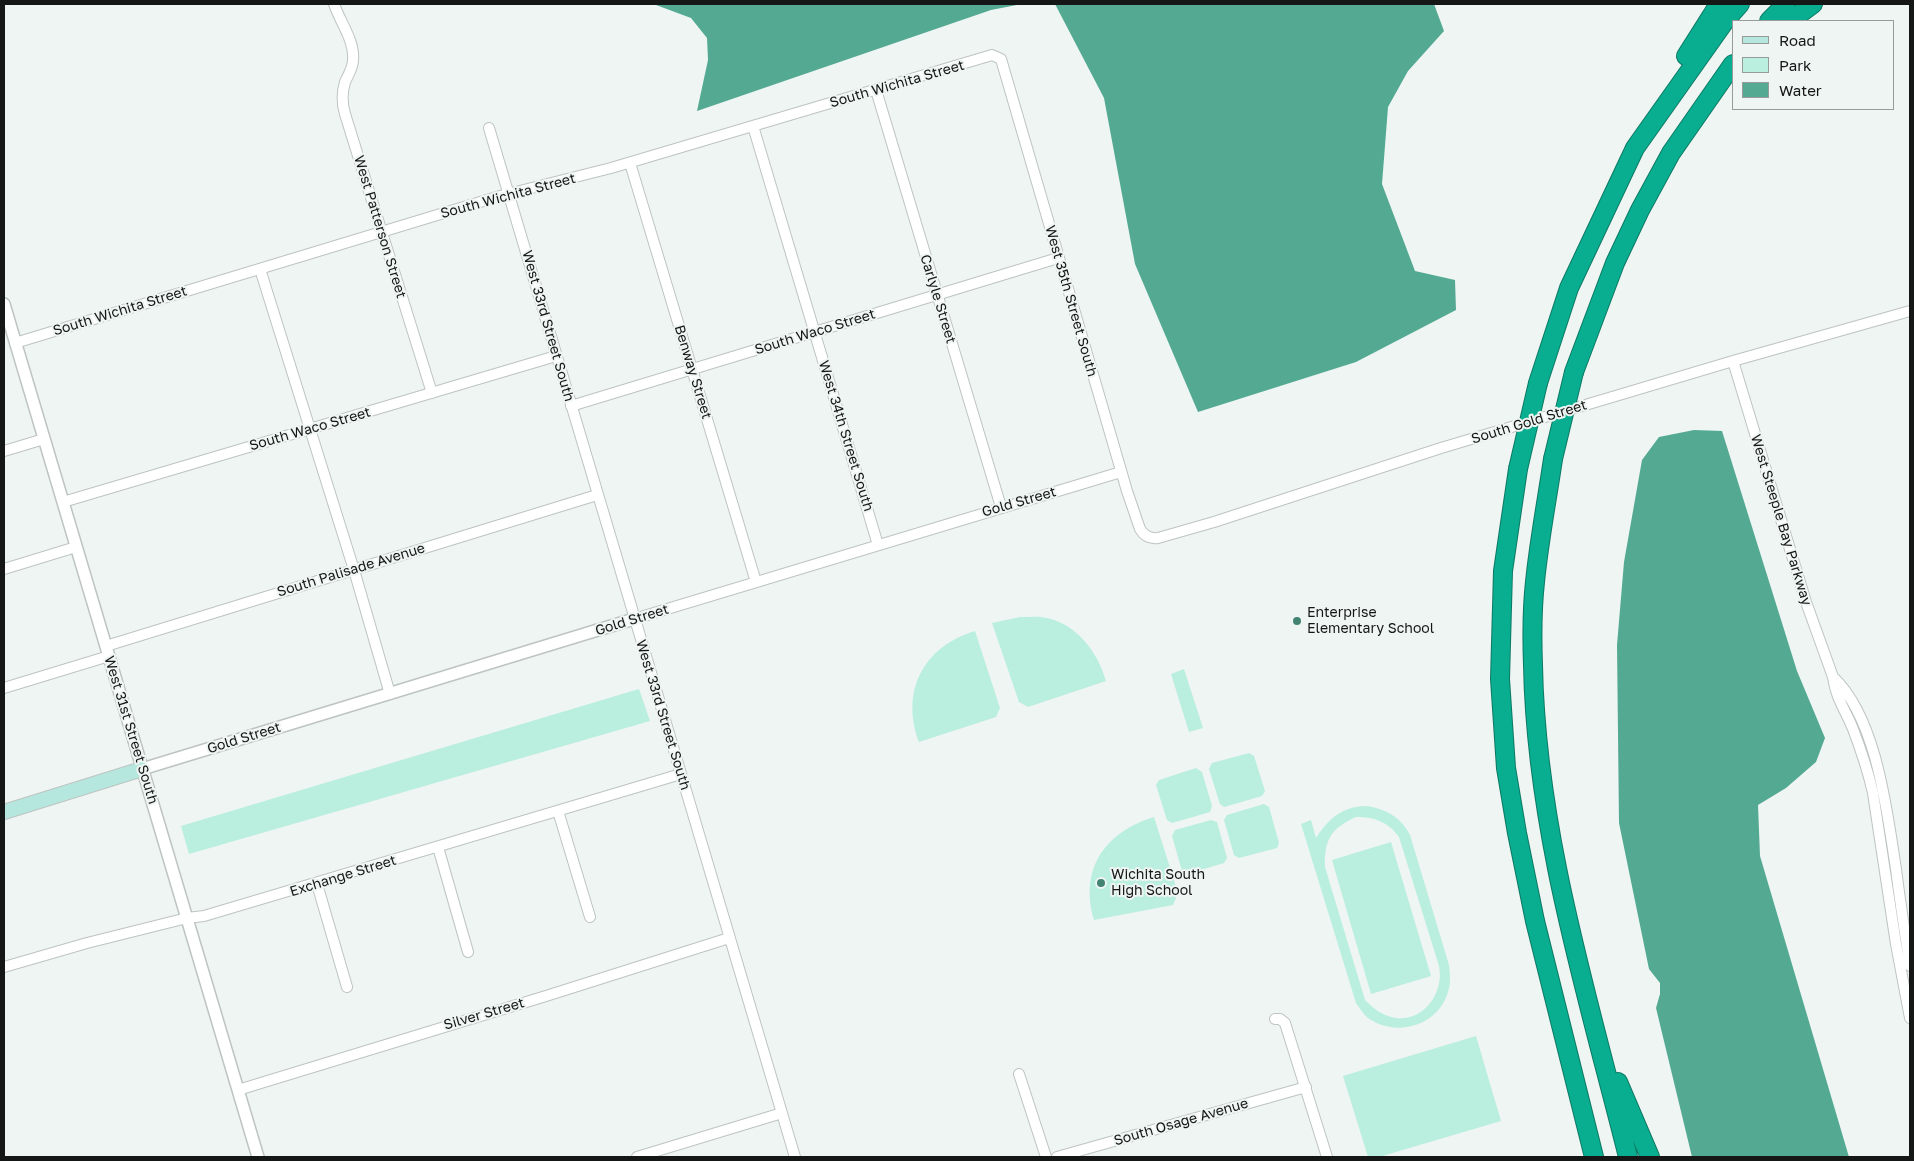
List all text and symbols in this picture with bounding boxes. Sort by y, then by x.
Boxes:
legend [1732,20,1894,110]
text: Road [1779,31,1816,49]
text: Park [1779,56,1811,74]
street label: South Wichita Street [828,57,966,111]
text: Water [1779,81,1822,99]
street label: West Patterson Street [350,154,410,300]
street label: South Wichita Street [439,170,577,222]
street label: West 35th Street South [1041,223,1101,379]
street label: West 33rd Street South [518,249,578,403]
street label: Carlyle Street [916,252,960,346]
street label: South Wichita Street [51,283,189,339]
street label: South Waco Street [753,306,877,358]
street label: Benway Street [671,323,715,421]
street label: West 34th Street South [815,359,877,513]
street label: South Gold Street [1469,396,1589,448]
street label: South Waco Street [247,404,373,454]
street label: West Steeple Bay Parkway [1747,432,1815,608]
street label: Gold Street [980,483,1058,521]
street label: South Palisade Avenue [275,539,427,601]
street label: Gold Street [593,601,671,639]
place label: Enterprise Elementary School [1307,605,1434,638]
marker: Enterprise Elementary School [1291,615,1303,627]
street label: West 33rd Street South [632,638,694,792]
street label: West 31st Street South [100,654,162,806]
street label: Gold Street [205,719,283,757]
street label: Exchange Street [288,852,398,900]
place label: Wichita South High School [1111,867,1205,900]
marker: Wichita South High School [1095,877,1107,889]
street label: Silver Street [442,994,526,1034]
street label: South Osage Avenue [1112,1095,1250,1149]

